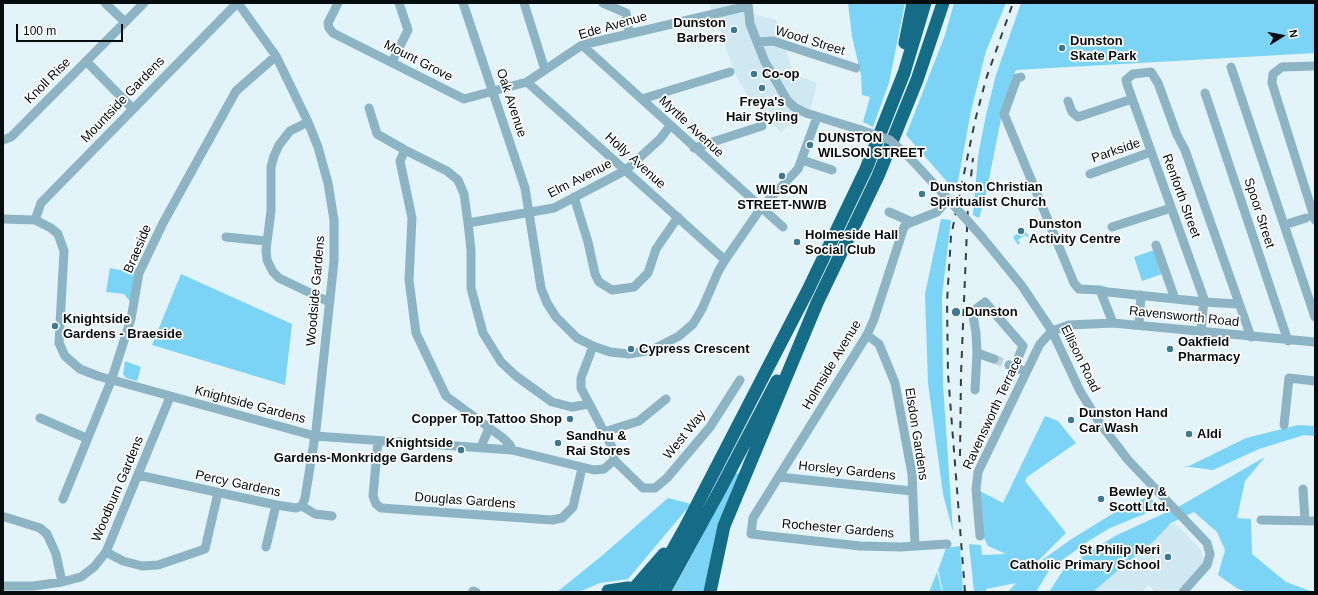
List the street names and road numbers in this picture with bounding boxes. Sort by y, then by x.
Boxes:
street label: Ede Avenue [577,9,649,43]
street label: Wood Street [773,23,847,59]
street label: Mount Grove [381,37,455,85]
street label: Mountside Gardens [78,54,168,146]
street label: Knoll Rise [22,55,74,107]
street label: Oak Avenue [493,67,529,139]
street label: Myrtle Avenue [655,93,727,161]
street label: Holly Avenue [601,130,669,192]
street label: Parkside [1090,135,1142,167]
street label: Renforth Street [1159,152,1203,240]
street label: Elm Avenue [545,156,615,202]
street label: Spoor Street [1240,176,1278,250]
street label: Braeside [121,222,155,276]
street label: Woodside Gardens [303,235,329,347]
street label: Ravensworth Road [1128,303,1240,331]
street label: Holmside Avenue [799,317,865,413]
street label: Ellison Road [1057,323,1103,395]
street label: Ravensworth Terrace [960,354,1026,472]
street label: Knightside Gardens [193,383,307,427]
street label: Elsdon Gardens [901,387,931,481]
street label: West Way [661,407,709,463]
street label: Woodburn Gardens [89,434,147,544]
street label: Horsley Gardens [798,458,896,484]
street label: Percy Gardens [194,467,282,501]
street label: Douglas Gardens [414,490,516,512]
street label: Rochester Gardens [781,516,895,542]

